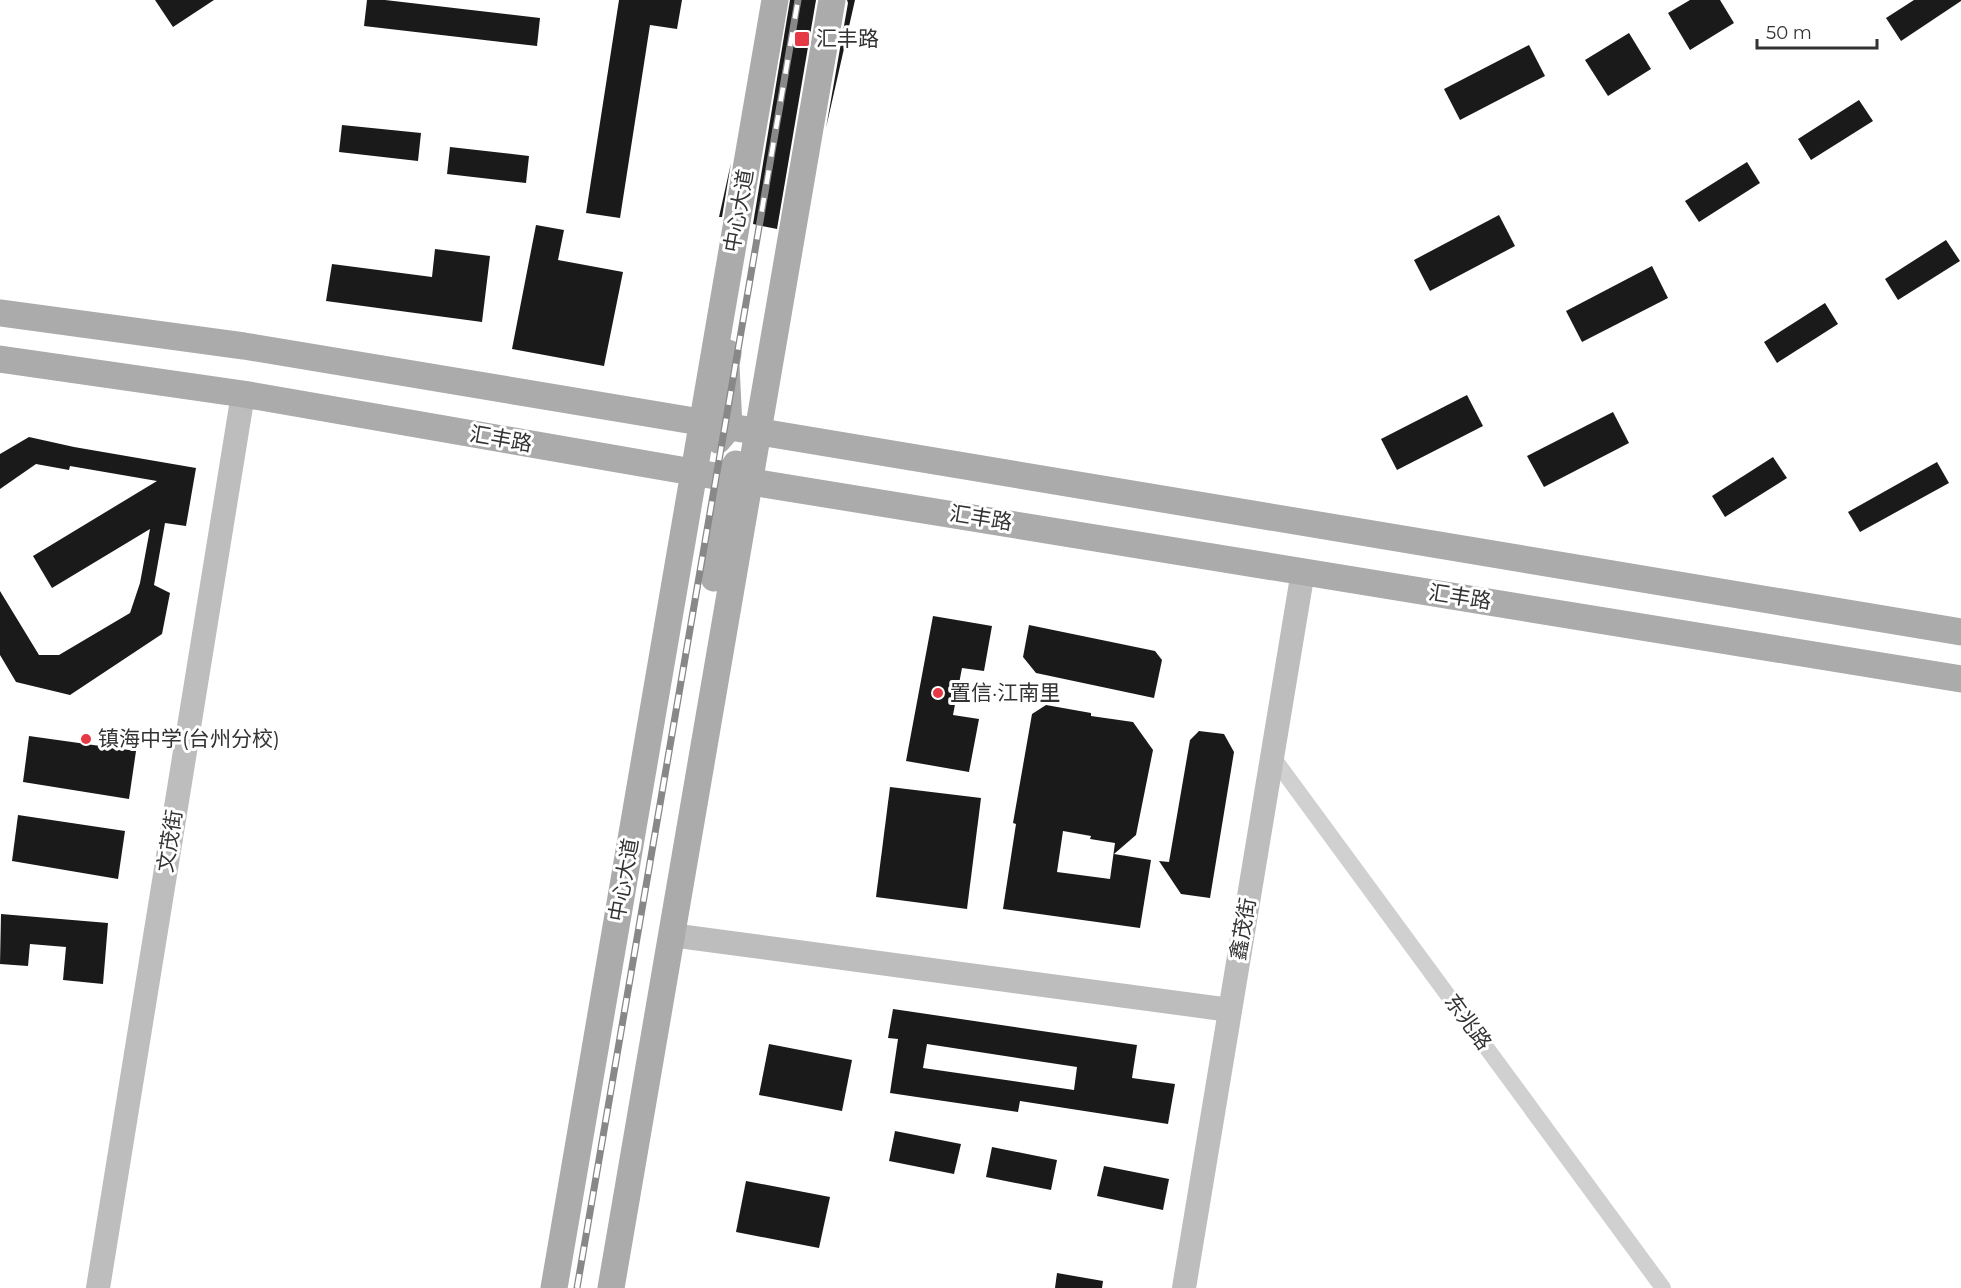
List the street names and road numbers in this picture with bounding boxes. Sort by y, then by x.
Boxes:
street label: 中心大道 [719,167,758,254]
street label: 汇丰路 [468,421,534,456]
street label: 汇丰路 [948,500,1014,535]
street label: 汇丰路 [1427,579,1493,614]
street label: 文茂街 [152,808,187,874]
street label: 中心大道 [604,836,643,923]
street label: 鑫茂街 [1225,896,1260,962]
street label: 东兆路 [1440,989,1497,1055]

